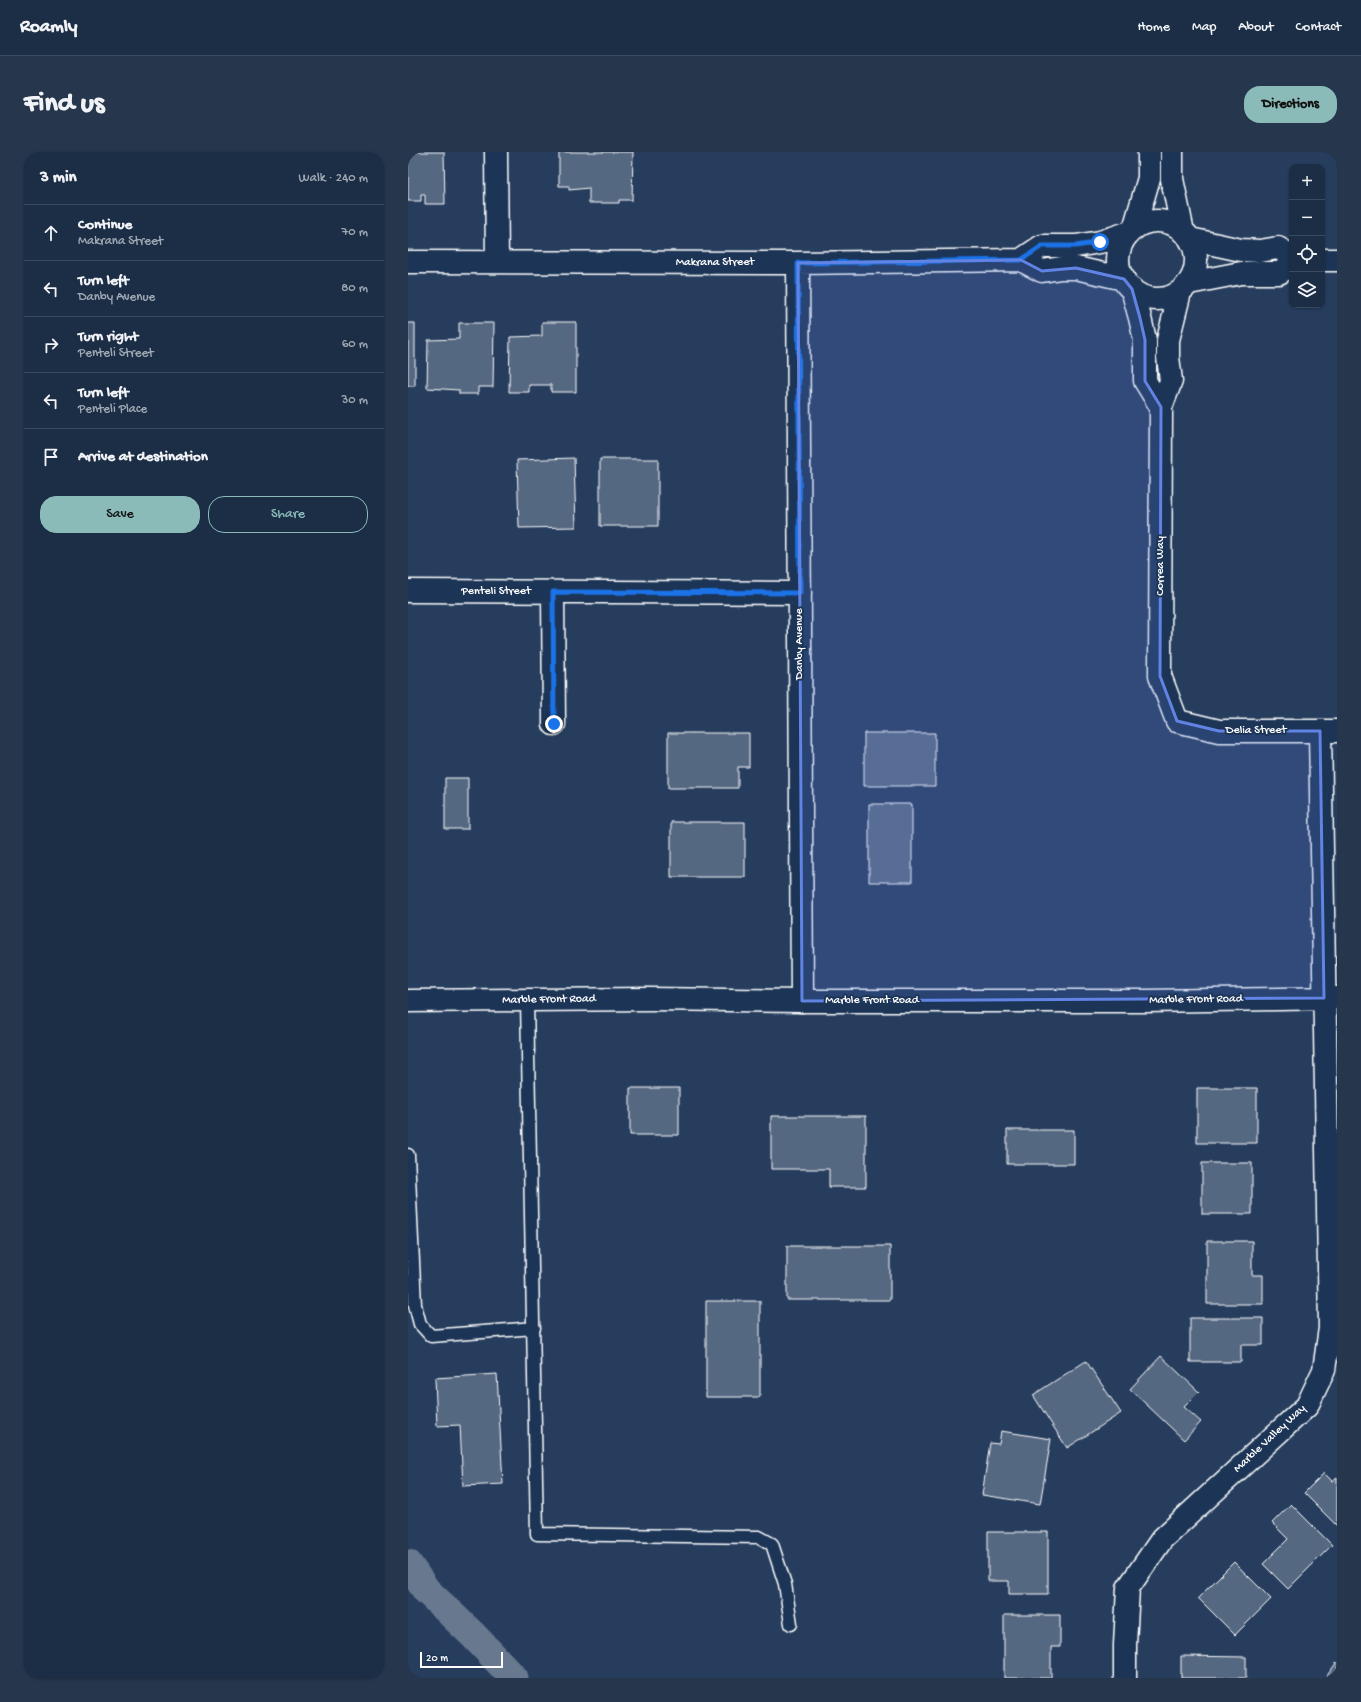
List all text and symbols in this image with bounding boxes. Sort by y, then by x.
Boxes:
text: Roamly [20,16,77,39]
text: Home [1138,19,1170,36]
text: Map [1192,19,1216,36]
text: About [1238,19,1274,36]
text: Contact [1296,19,1341,36]
button: Directions [1244,86,1337,123]
text: Find us [24,88,104,121]
map controls [1289,164,1325,308]
button: + [1289,164,1325,200]
text: 3 min [40,168,77,188]
text: Walk · 240 m [299,171,368,186]
button: − [1289,200,1325,236]
text: Continue [78,216,132,234]
icon: ahead [40,222,62,244]
text: 70 m [342,225,368,240]
route start [1091,233,1109,251]
text: Makrana Street [78,234,163,249]
button: locate [1289,236,1325,272]
street label: Makrana Street [676,256,755,270]
text: Turn left [78,272,129,290]
button: layers [1289,272,1325,308]
icon: left [40,278,62,300]
text: 80 m [341,281,368,296]
text: Danby Avenue [78,290,155,305]
text: Turn right [78,328,138,346]
icon: right [40,334,62,356]
text: 60 m [342,337,368,352]
text: Penteli Street [78,346,154,361]
text: Turn left [78,384,129,402]
icon: left [40,390,62,412]
text: 30 m [342,393,368,408]
text: Penteli Place [78,402,147,417]
icon: arrive [40,446,62,468]
text: Arrive at destination [78,448,208,466]
button: Save [40,496,200,533]
button: Share [208,496,368,533]
street label: Correa Way [1154,536,1168,596]
street label: Penteli Street [460,585,532,599]
street label: Danby Avenue [793,608,807,681]
route end [545,715,563,733]
street label: Delia Street [1225,724,1287,738]
street label: Marble Front Road [502,992,597,1008]
street label: Marble Front Road [1149,992,1244,1008]
street label: Marble Front Road [825,994,920,1008]
street label: Marble Valley Way [1231,1402,1309,1476]
scale bar [420,1650,503,1669]
text: 20 m [426,1653,448,1665]

